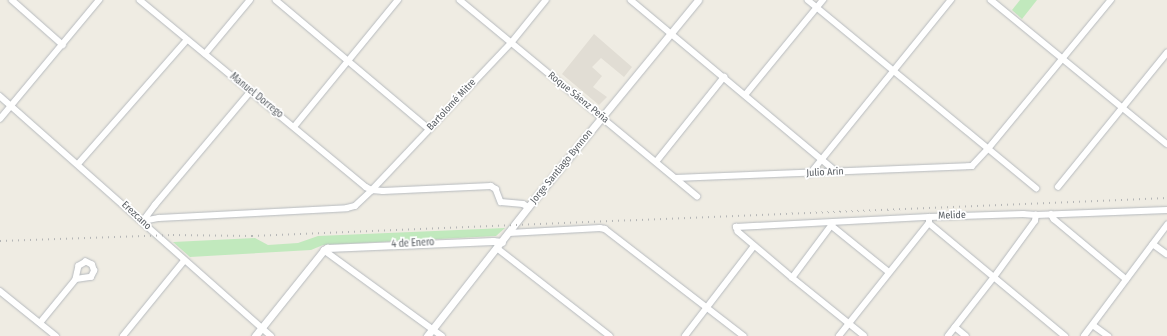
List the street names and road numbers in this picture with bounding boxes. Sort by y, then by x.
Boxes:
street label: Roque Sáenz Peña [545,70,611,126]
street label: Manuel Dorrego [227,71,285,121]
street label: Bartolomé Mitre [425,77,479,133]
street label: Jorge Santiago Bynnon [528,127,596,207]
street label: Julio Arin [806,166,844,180]
street label: Erezcano [119,199,153,233]
street label: Melide [938,210,966,222]
street label: 4 de Enero [391,237,435,251]

